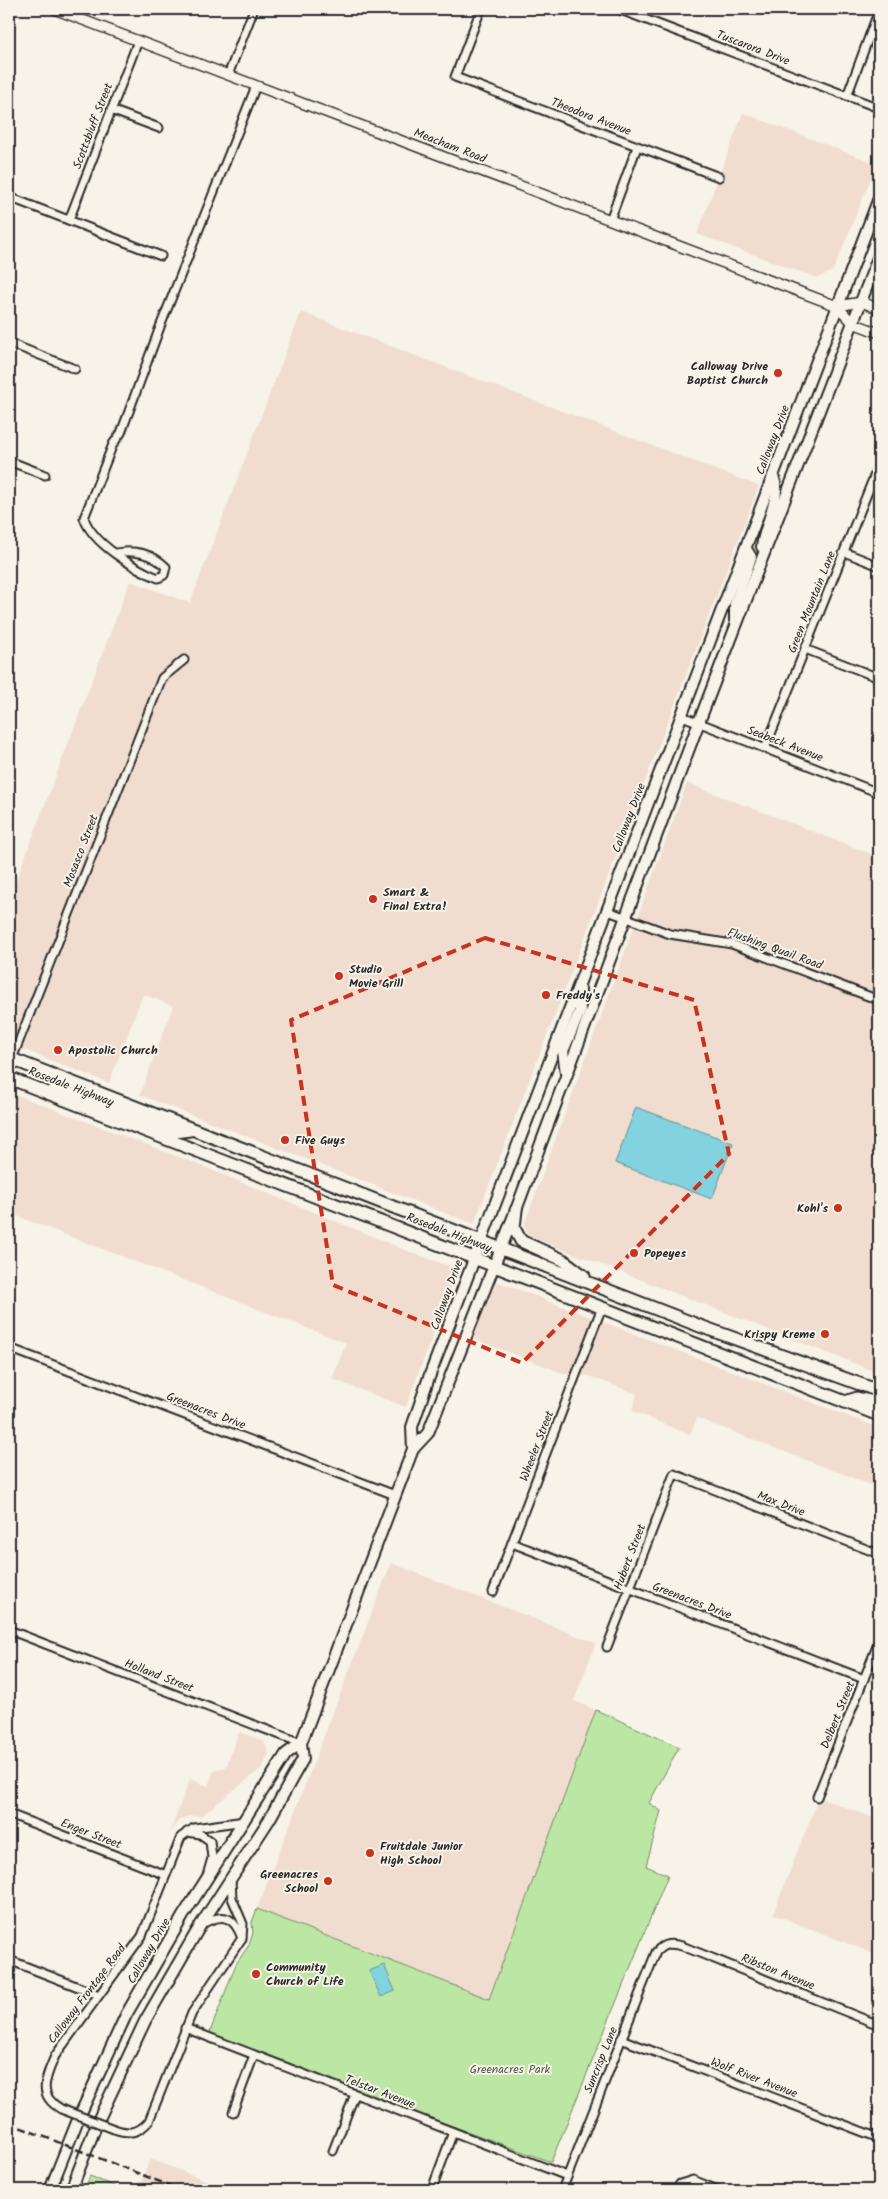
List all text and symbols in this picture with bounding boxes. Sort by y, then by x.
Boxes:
street label: Tuscarora Drive [714,25,793,71]
street label: Scottsbluff Street [68,80,118,172]
street label: Theodora Avenue [548,93,635,141]
street label: Meacham Road [411,123,490,169]
place label: Calloway Drive Baptist Church [687,357,768,390]
marker: Calloway Drive Baptist Church [772,367,784,379]
street label: Calloway Drive [751,402,795,478]
street label: Green Mountain Lane [783,547,841,656]
street label: Seabeck Avenue [744,721,826,767]
street label: Calloway Drive [607,780,651,856]
street label: Mosasco Street [58,811,104,890]
place label: Smart & Final Extra! [383,883,447,916]
marker: Smart & Final Extra! [367,893,379,905]
street label: Flushing Quail Road [725,923,826,975]
place label: Studio Movie Grill [349,960,404,993]
marker: Studio Movie Grill [333,970,345,982]
place label: Freddy's [556,986,601,1005]
marker: Freddy's [540,989,552,1001]
place label: Apostolic Church [68,1041,158,1060]
marker: Apostolic Church [52,1044,64,1056]
street label: Rosedale Highway [26,1062,117,1112]
place label: Five Guys [295,1131,345,1150]
marker: Five Guys [279,1134,291,1146]
place label: Kohl's [797,1199,828,1218]
marker: Kohl's [832,1202,844,1214]
street label: Rosedale Highway [404,1208,495,1258]
place label: Popeyes [644,1244,686,1263]
marker: Popeyes [628,1247,640,1259]
street label: Calloway Drive [426,1257,469,1333]
place label: Krispy Kreme [744,1325,815,1344]
marker: Krispy Kreme [819,1328,831,1340]
street label: Greenacres Drive [163,1387,249,1435]
street label: Wheeler Street [515,1408,559,1484]
street label: Max Drive [754,1486,808,1522]
street label: Hubert Street [609,1521,651,1593]
street label: Greenacres Drive [649,1577,735,1625]
street label: Holland Street [122,1654,197,1698]
street label: Delbert Street [816,1678,860,1752]
street label: Enger Street [58,1814,124,1854]
place label: Fruitdale Junior High School [380,1837,463,1870]
marker: Fruitdale Junior High School [364,1847,376,1859]
place label: Greenacres School [260,1865,319,1898]
marker: Greenacres School [322,1875,334,1887]
street label: Calloway Drive [122,1914,176,1987]
street label: Calloway Frontage Road [43,1939,131,2048]
street label: Ribston Avenue [738,1949,818,1996]
place label: Community Church of Life [266,1958,344,1991]
marker: Community Church of Life [250,1968,262,1980]
street label: Suncrisp Lane [579,2023,623,2096]
street label: Wolf River Avenue [708,2053,801,2103]
park label: Greenacres Park [470,2060,551,2079]
street label: Telstar Avenue [342,2070,419,2114]

